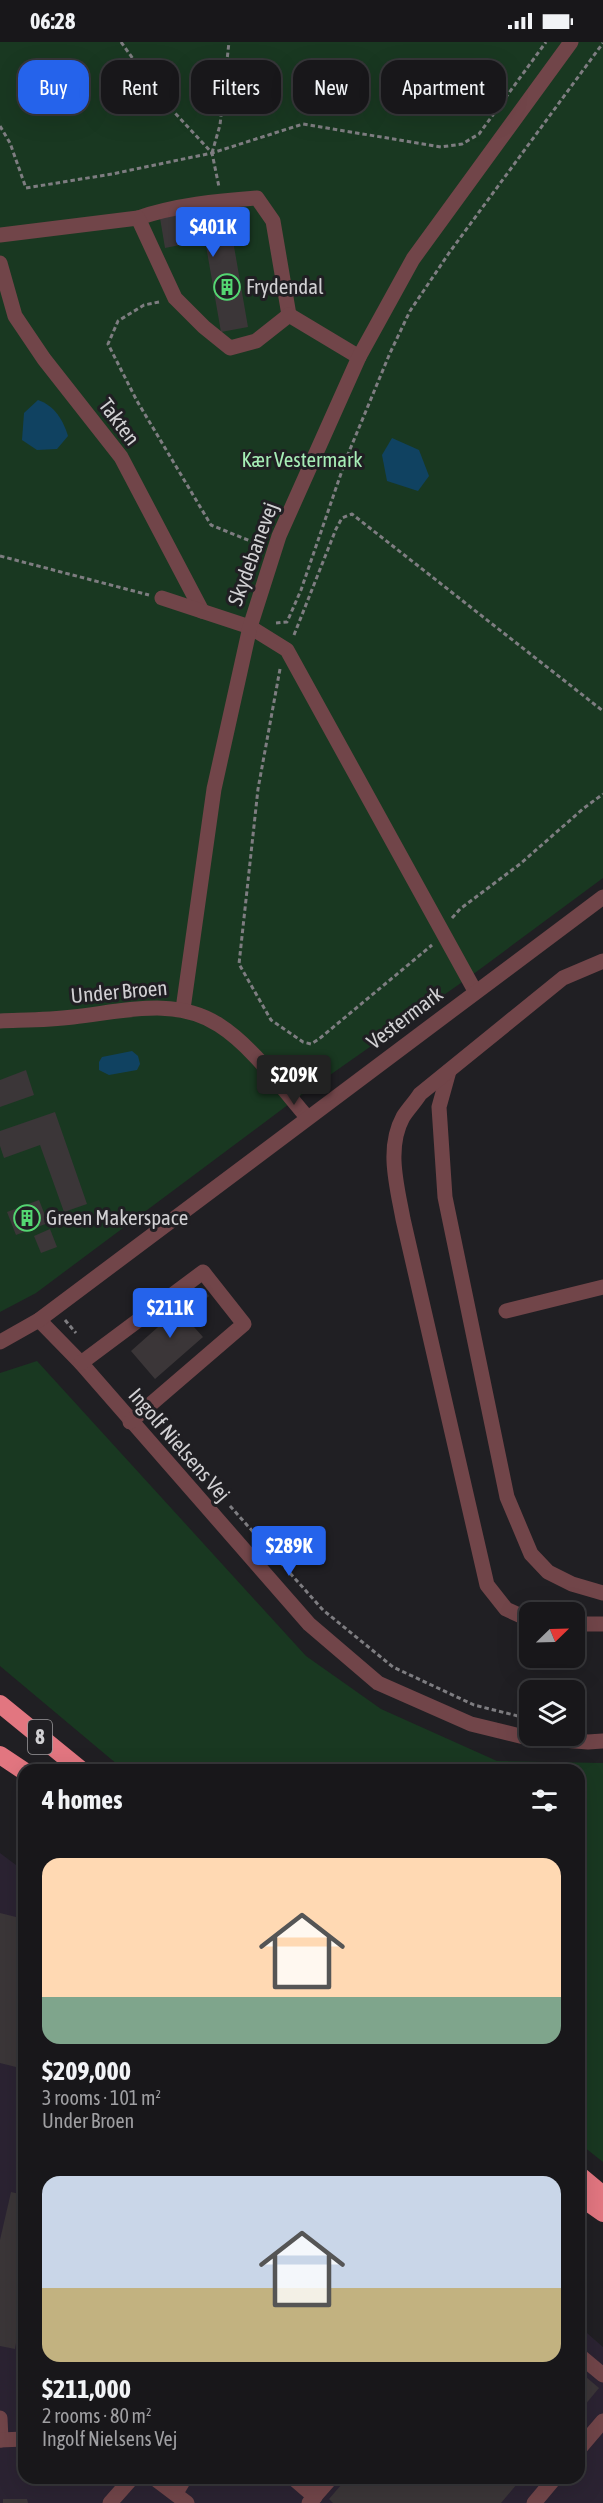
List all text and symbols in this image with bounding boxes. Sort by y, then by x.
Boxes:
text: 06:28 [30,8,75,34]
chip: Buy [18,60,89,114]
chip: Rent [101,60,179,114]
chip: Filters [191,60,281,114]
chip: New [293,60,369,114]
chip: Apartment [381,60,506,114]
pin: $401K [171,207,255,258]
text: $401K [190,215,236,238]
building icon: Frydendal [212,272,242,302]
place label: Frydendal [246,274,324,298]
street label: Takten [94,393,145,450]
park label: Kær Vestermark [241,447,363,471]
street label: Skydebanevej [222,499,282,609]
street label: Under Broen [70,975,168,1007]
street label: Vestermark [362,981,447,1053]
pin: $209K [252,1055,336,1106]
text: $209K [271,1063,317,1086]
building icon: Green Makerspace [12,1203,42,1233]
place label: Green Makerspace [46,1205,188,1229]
pin: $211K [128,1288,212,1339]
text: $211K [147,1296,193,1319]
street label: Ingolf Nielsens Vej [124,1383,235,1506]
pin: $289K [247,1526,331,1577]
text: $289K [266,1534,312,1557]
north arrow [519,1602,585,1668]
map controls [519,1602,585,1746]
button: layers [519,1680,585,1746]
road number: 8 [28,1720,52,1754]
icon: filters [528,1784,561,1817]
text: 4 homes [42,1785,122,1815]
icon: home [248,1897,356,2005]
text: $209,000 [42,2056,131,2086]
text: 3 rooms · 101 m² [42,2086,161,2109]
text: Under Broen [42,2109,134,2132]
icon: home [248,2215,356,2323]
text: $211,000 [42,2374,131,2404]
text: 2 rooms · 80 m² [42,2404,152,2427]
text: Ingolf Nielsens Vej [42,2427,177,2450]

